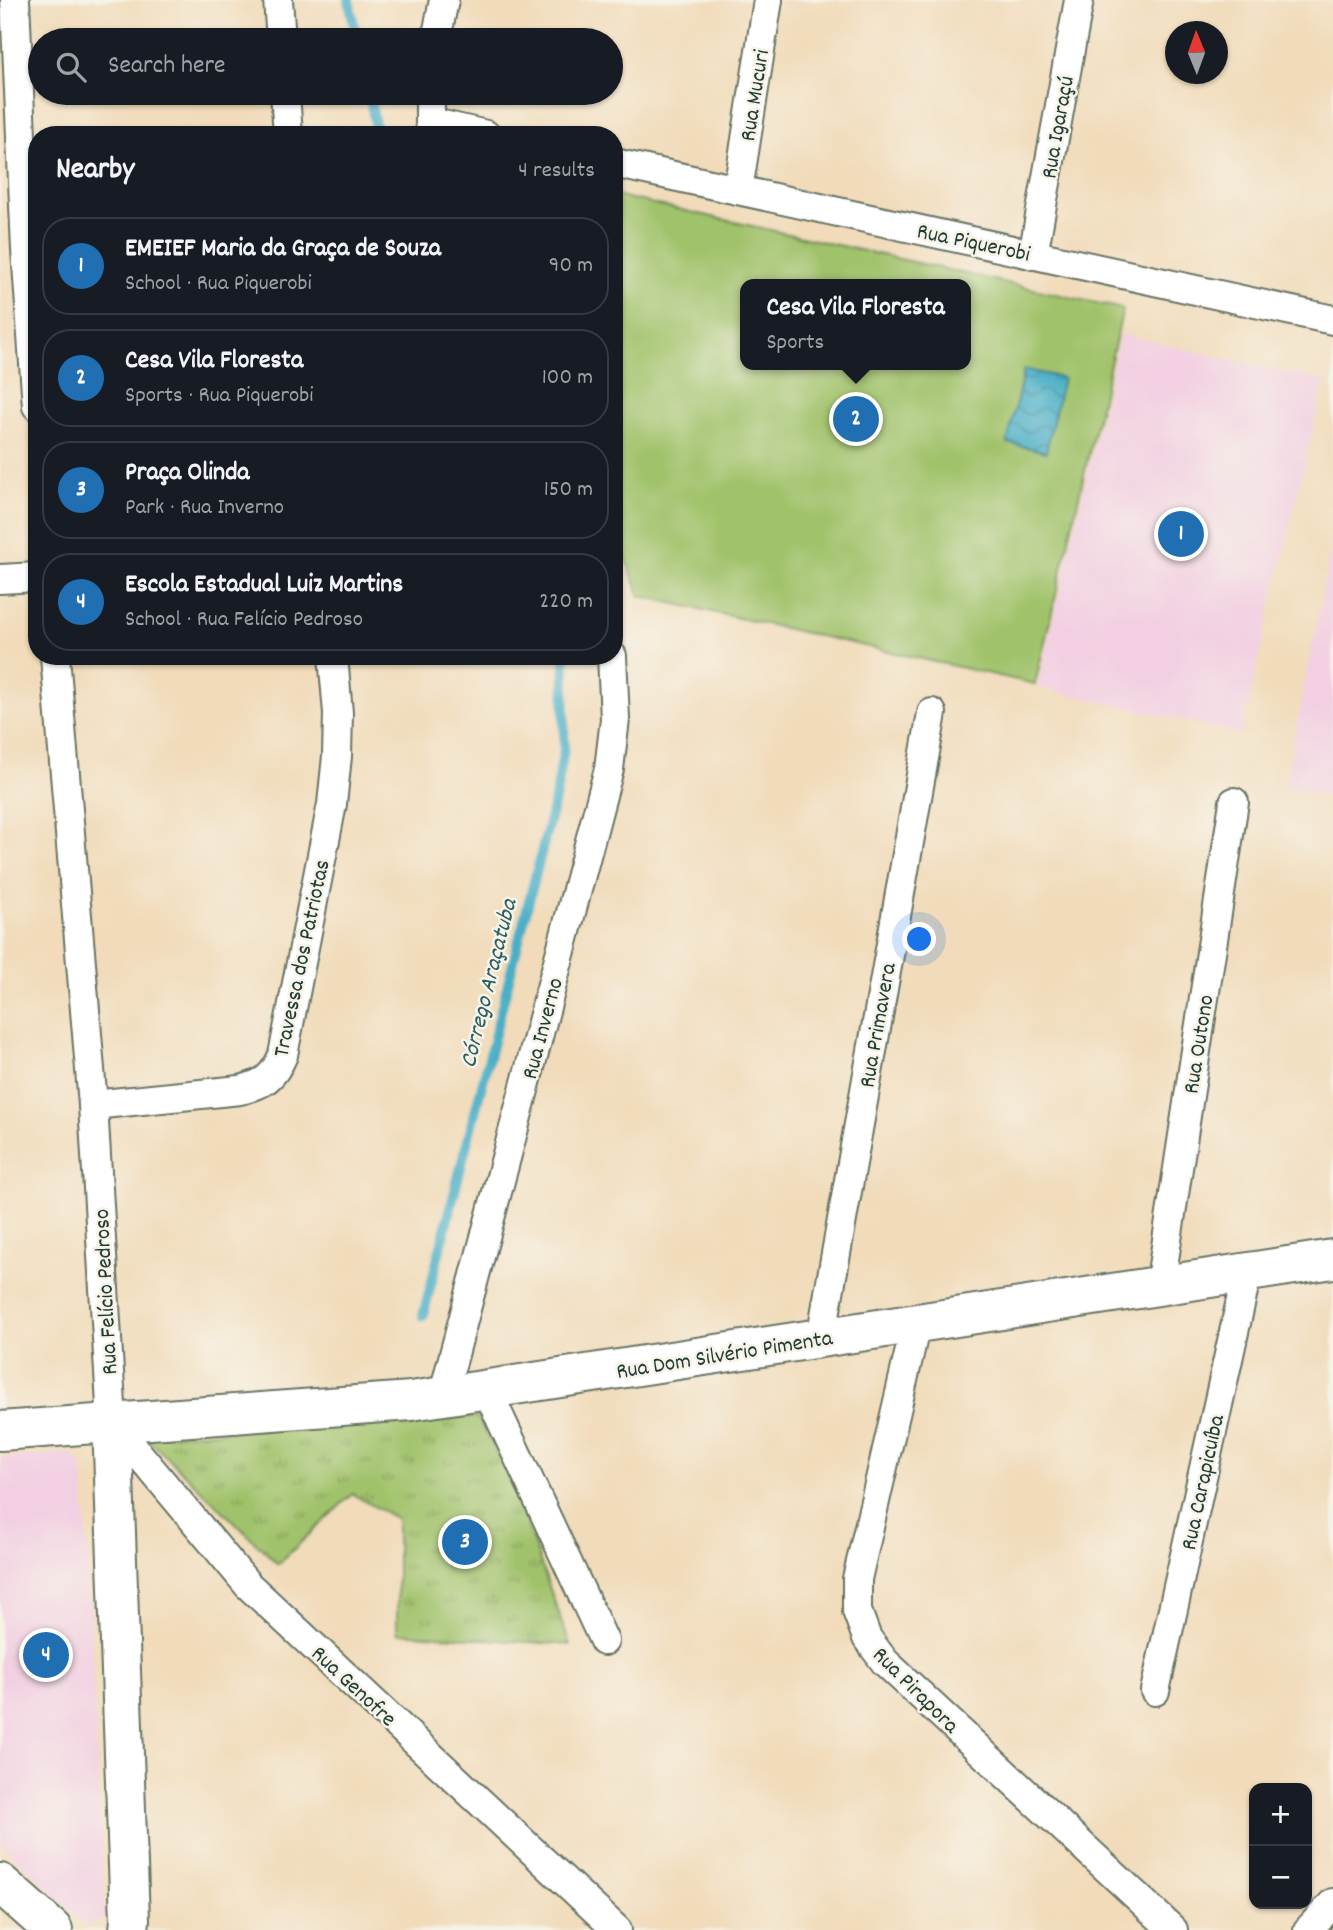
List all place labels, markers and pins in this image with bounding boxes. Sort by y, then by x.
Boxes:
pin: 2 [833,393,879,445]
pin: 1 [1158,508,1204,560]
pin: 3 [442,1516,488,1568]
pin: 4 [23,1629,69,1681]

